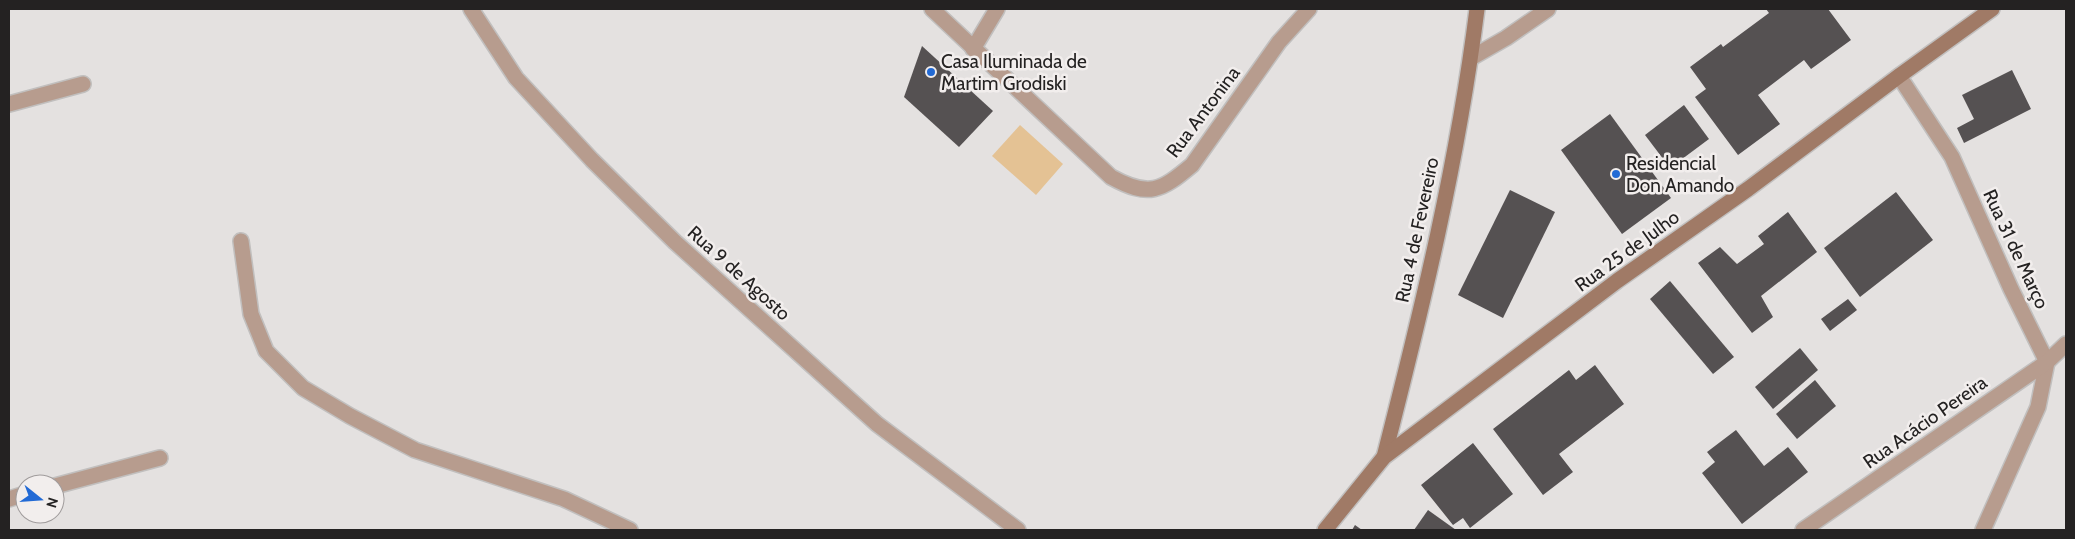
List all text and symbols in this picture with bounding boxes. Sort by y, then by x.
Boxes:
place label: Casa Iluminada de Martim Grodiski [941,50,1087,95]
street label: Rua Antonina [1161,62,1245,162]
marker: Casa Iluminada de Martim Grodiski [925,66,937,78]
place label: Residencial Don Amando [1626,152,1734,197]
street label: Rua 4 de Fevereiro [1390,155,1444,305]
marker: Residencial Don Amando [1610,168,1622,180]
street label: Rua 31 de Março [1978,186,2054,312]
street label: Rua 25 de Julho [1570,205,1684,297]
street label: Rua 9 de Agosto [683,221,795,325]
street label: Rua Acácio Pereira [1859,371,1991,473]
north arrow [15,474,65,524]
text: N [42,495,62,510]

